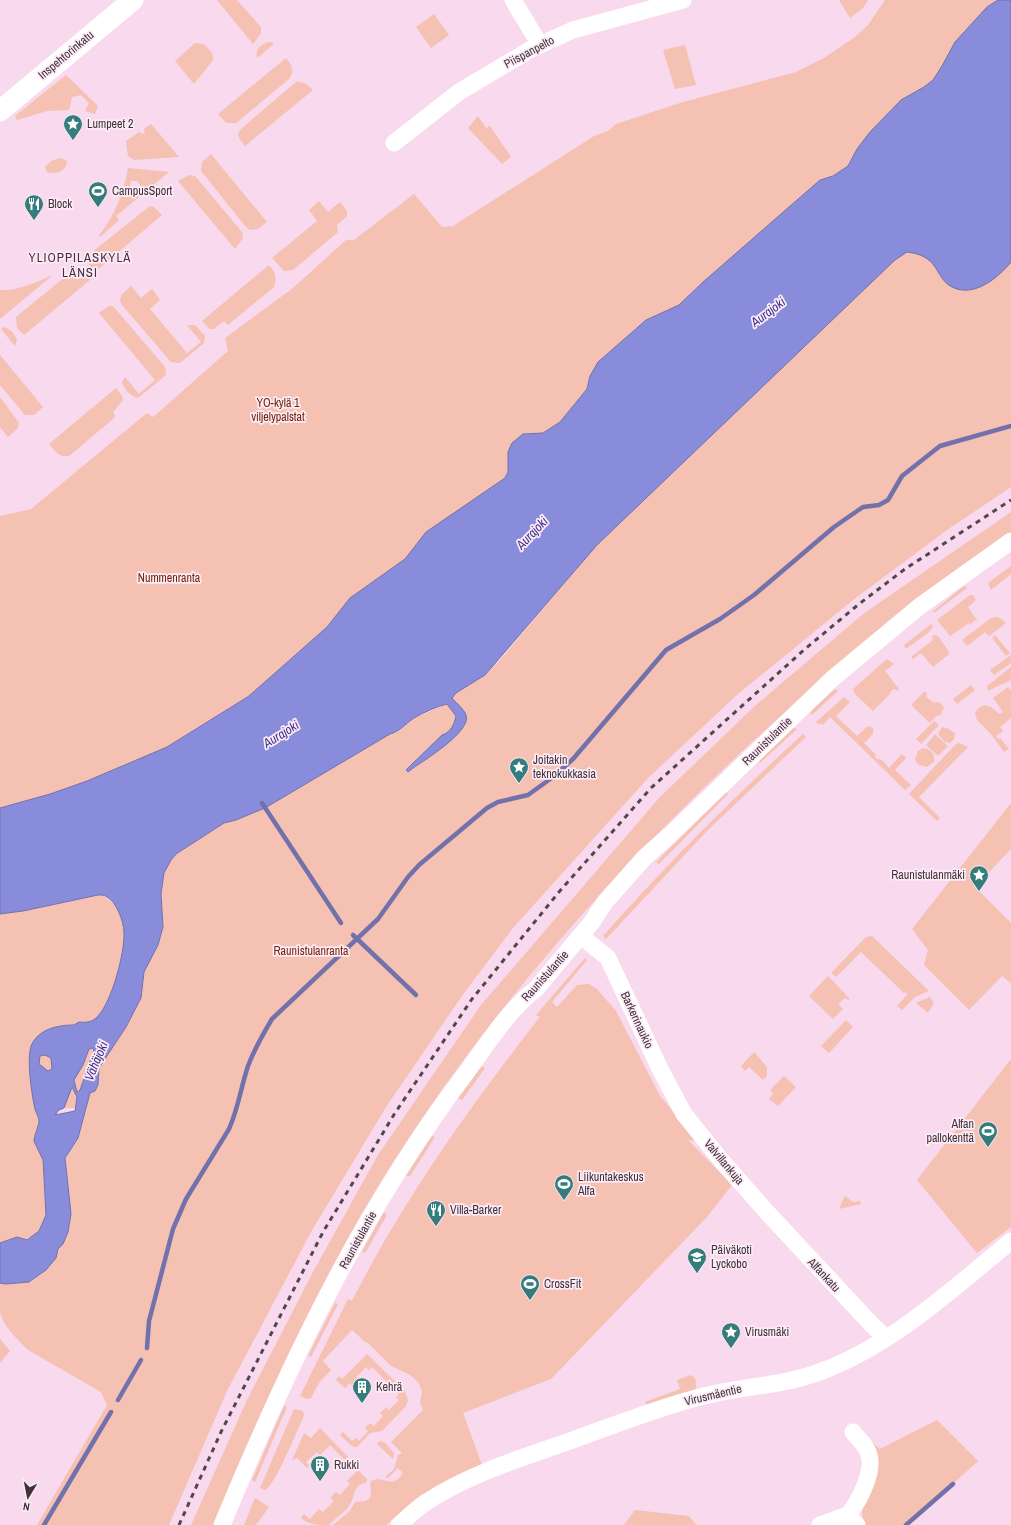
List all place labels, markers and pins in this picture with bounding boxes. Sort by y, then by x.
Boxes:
place icon: Lumpeet 2 [62,113,84,141]
place label: Lumpeet 2 [87,116,134,132]
sports icon: CampusSport [87,180,109,208]
place label: CampusSport [112,183,172,199]
restaurant icon: Block [23,193,45,221]
place label: Block [48,196,72,212]
place label: Joitakin teknokukkasia [533,752,596,782]
place icon: Joitakin teknokukkasia [508,756,530,784]
place icon: Raunistulanmäki [968,864,990,892]
place label: Raunistulanmäki [891,867,965,883]
place label: Alfan pallokenttä [926,1116,975,1146]
sports icon: Alfan pallokenttä [977,1120,999,1148]
place label: Liikuntakeskus Alfa [577,1169,644,1199]
sports icon: Liikuntakeskus Alfa [553,1173,575,1201]
restaurant icon: Villa-Barker [425,1199,447,1227]
place label: Villa-Barker [450,1202,502,1218]
place label: Päiväkoti Lyckobo [711,1242,752,1272]
school or university icon: Päiväkoti Lyckobo [686,1246,708,1274]
sports icon: CrossFit [519,1273,541,1301]
place label: CrossFit [544,1276,581,1292]
place icon: Virusmäki [720,1321,742,1349]
place label: Virusmäki [745,1324,789,1340]
building icon: Kehrä [351,1376,373,1404]
place label: Kehrä [376,1379,403,1395]
building icon: Rukki [309,1454,331,1482]
place label: Rukki [334,1457,359,1473]

